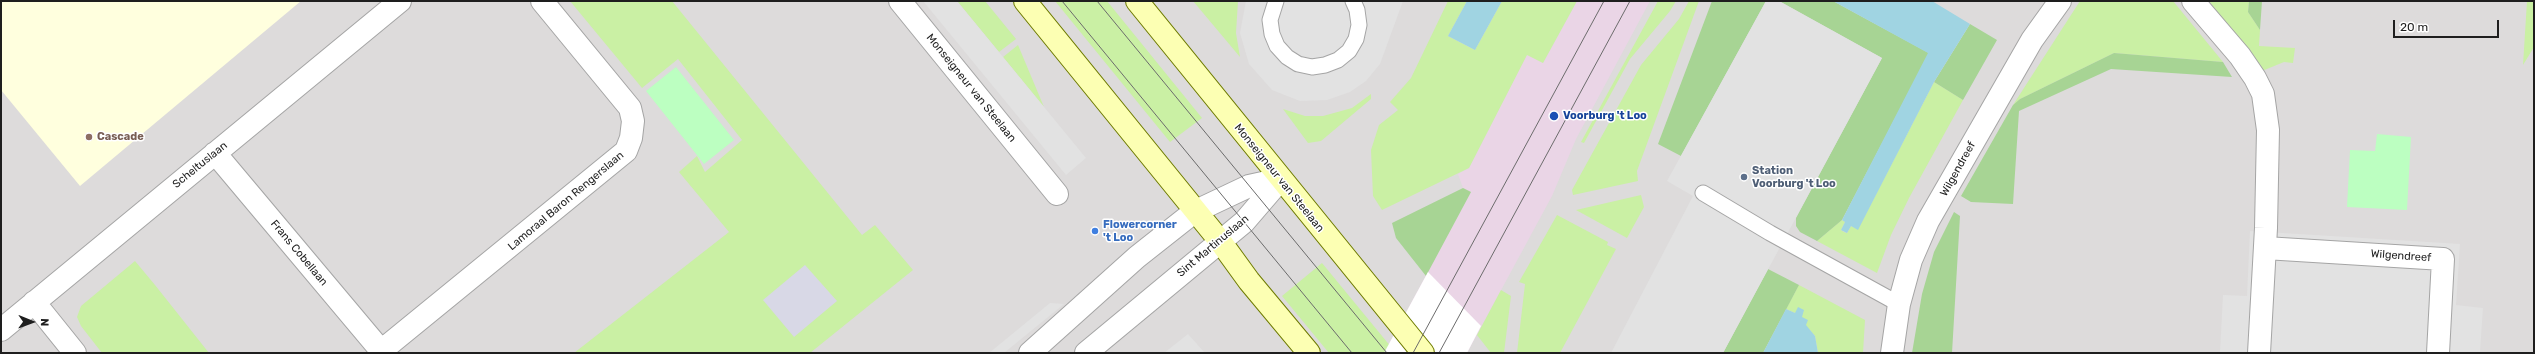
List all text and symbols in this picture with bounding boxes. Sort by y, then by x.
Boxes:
scale bar [2395,12,2501,38]
text: 20 m [2400,20,2428,34]
street label: Monseigneur van Steelaan [923,31,1019,145]
place label: Voorburg 't Loo [1563,109,1647,123]
marker: Voorburg 't Loo [1548,110,1560,122]
street label: Monseigneur van Steelaan [1231,121,1327,235]
place label: Cascade [97,130,144,144]
marker: Cascade [84,132,94,142]
street label: Scheltuslaan [170,139,230,191]
street label: Wilgendreef [1938,139,1978,199]
street label: Lamoraal Baron Rengerslaan [505,149,627,253]
place label: Station Voorburg 't Loo [1752,164,1836,190]
marker: Station Voorburg 't Loo [1739,172,1749,182]
street label: Sint Martinuslaan [1175,212,1251,280]
street label: Frans Cobellaan [268,217,330,289]
place label: Flowercorner 't Loo [1103,218,1177,244]
marker: Flowercorner 't Loo [1090,226,1100,236]
street label: Wilgendreef [2370,247,2432,265]
north arrow [12,302,52,342]
text: N [38,318,51,326]

